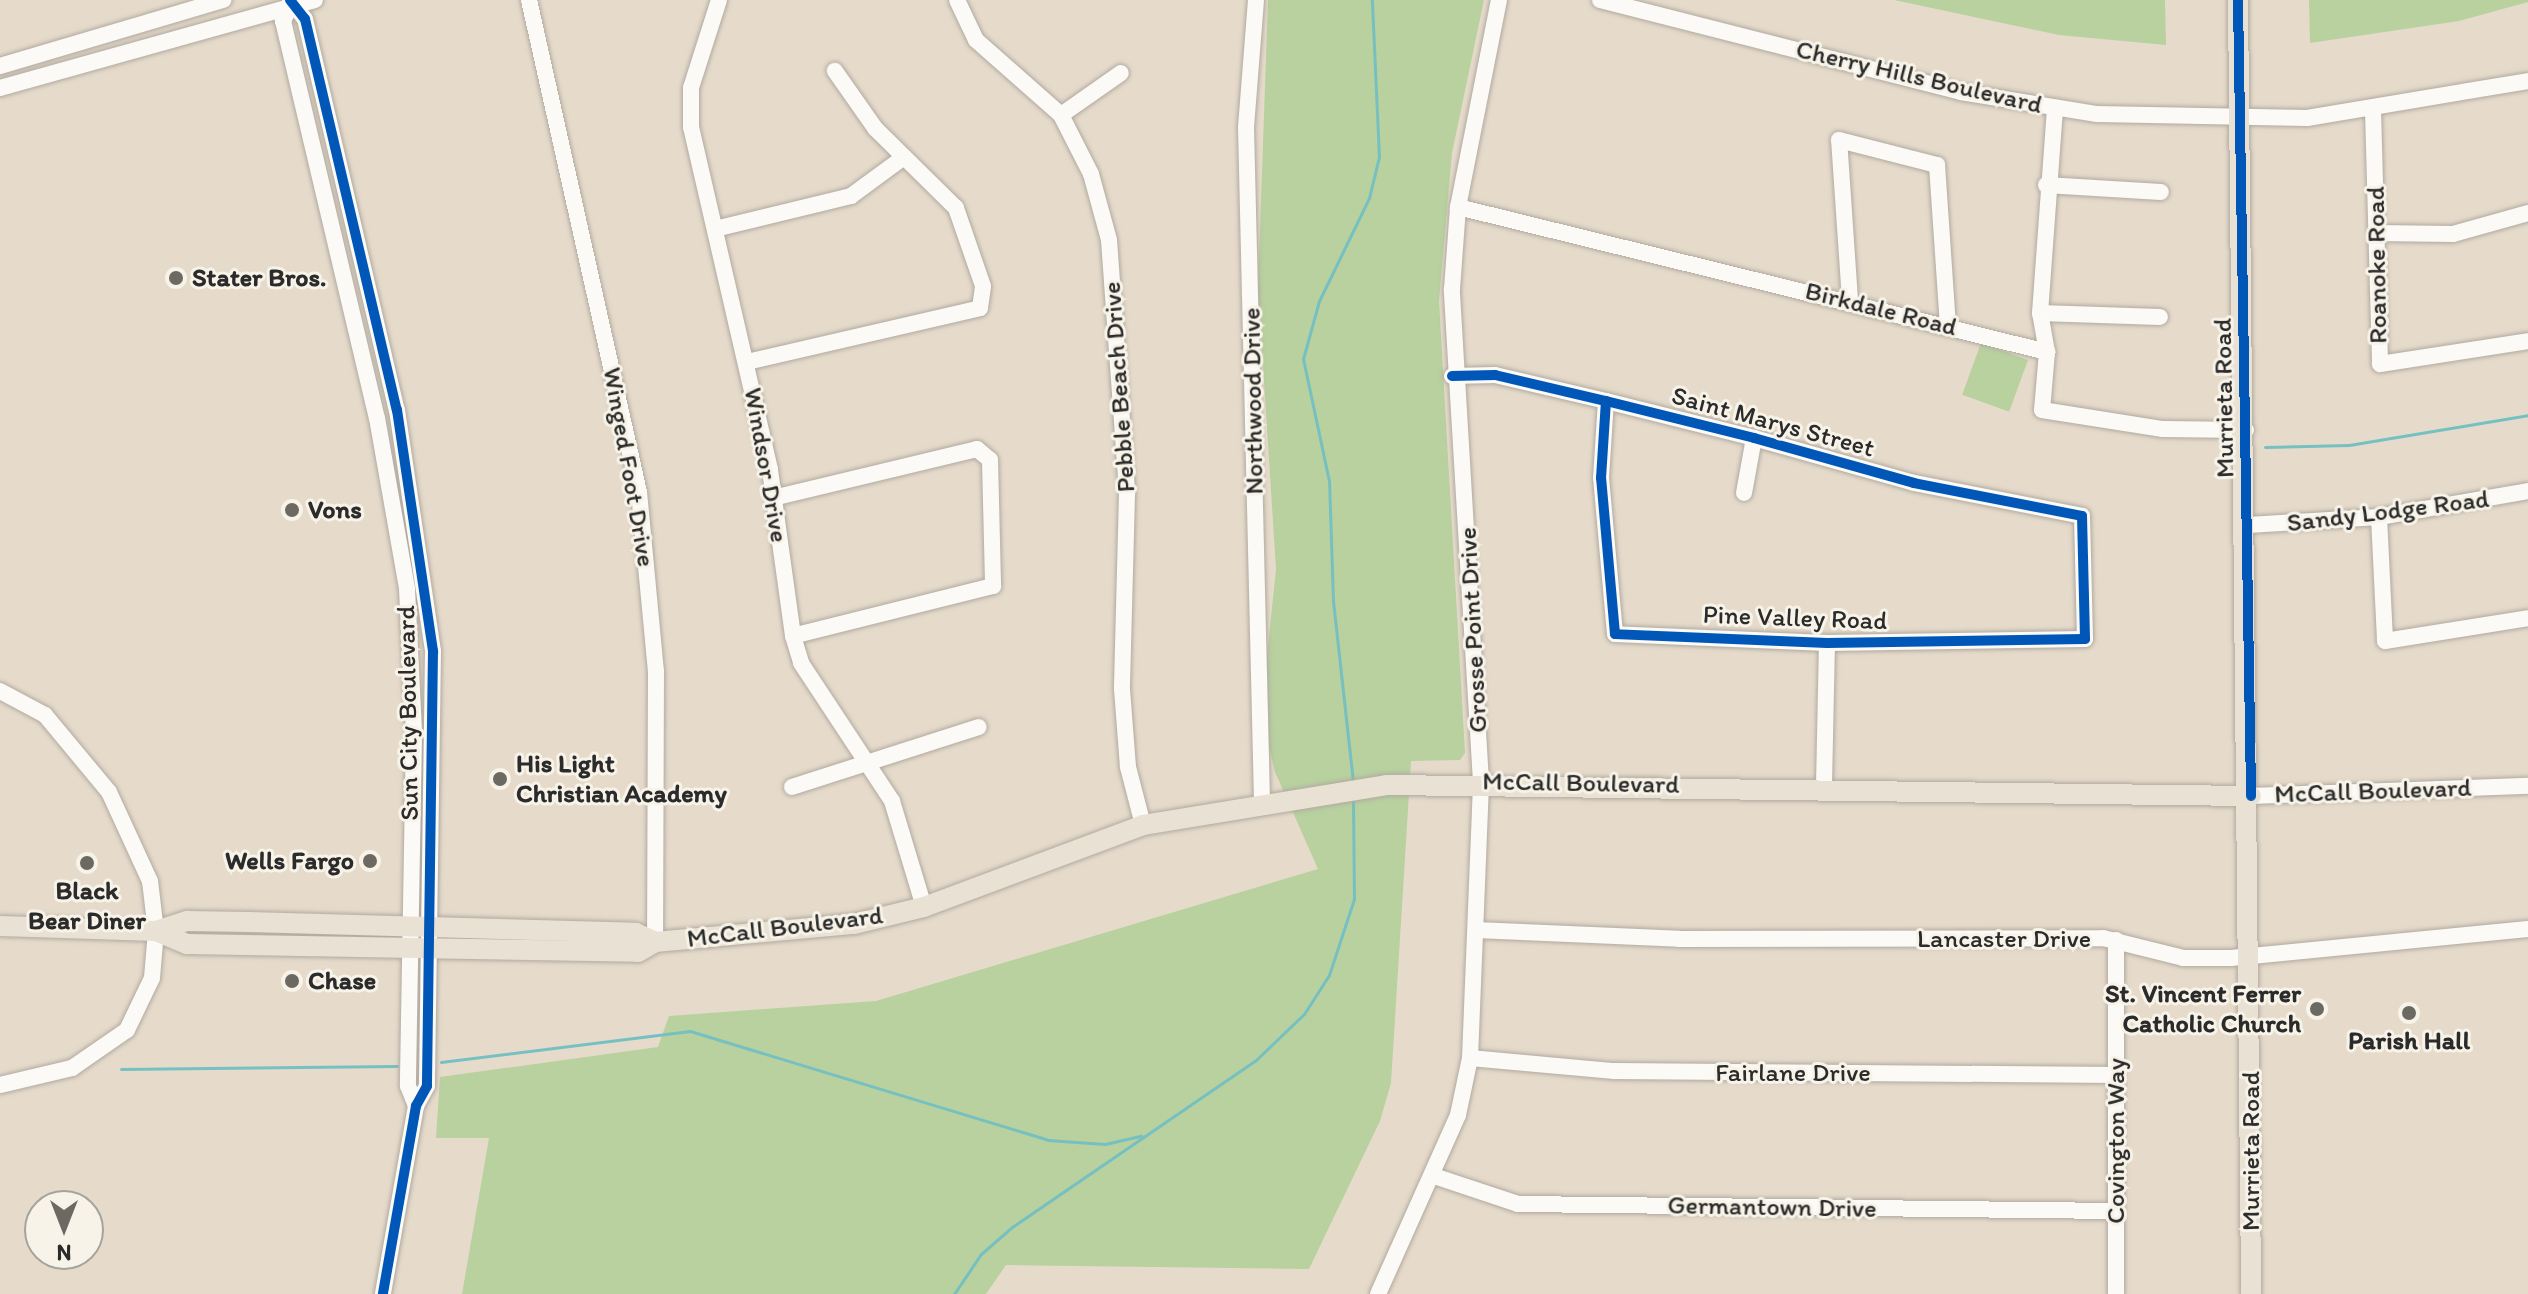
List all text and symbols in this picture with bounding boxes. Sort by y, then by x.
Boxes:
street label: Cherry Hills Boulevard [1792,33,2046,121]
street label: Roanoke Road [2360,186,2394,344]
place label: Stater Bros. [192,262,327,294]
marker: Stater Bros. [167,269,185,287]
street label: Birkdale Road [1802,275,1960,343]
street label: Pebble Beach Drive [1096,281,1142,493]
street label: Northwood Drive [1236,307,1270,495]
street label: Murrieta Road [2207,318,2241,478]
street label: Winged Foot Drive [596,365,662,569]
street label: Saint Marys Street [1669,380,1877,464]
street label: Windsor Drive [737,385,795,545]
street label: Sandy Lodge Road [2285,483,2491,539]
place label: Vons [308,494,362,526]
marker: Vons [283,501,301,519]
street label: Grosse Point Drive [1452,526,1494,734]
street label: Pine Valley Road [1703,599,1887,637]
street label: Sun City Boulevard [391,605,425,821]
place label: His Light Christian Academy [516,748,727,810]
street label: McCall Boulevard [1482,766,1680,800]
marker: His Light Christian Academy [491,770,509,788]
street label: McCall Boulevard [2274,772,2472,810]
place label: Wells Fargo [225,845,354,877]
marker: Wells Fargo [361,852,379,870]
marker: Black Bear Diner [78,854,96,872]
place label: Black Bear Diner [28,875,146,936]
street label: McCall Boulevard [685,899,885,955]
street label: Lancaster Drive [1917,923,2091,955]
place label: Chase [308,965,376,997]
marker: Chase [283,972,301,990]
place label: St. Vincent Ferrer Catholic Church [2105,978,2301,1040]
marker: St. Vincent Ferrer Catholic Church [2308,1000,2326,1018]
marker: Parish Hall [2400,1004,2418,1022]
place label: Parish Hall [2348,1025,2470,1057]
street label: Fairlane Drive [1715,1057,1871,1089]
street label: Covington Way [2100,1058,2132,1224]
street label: Murrieta Road [2235,1071,2267,1231]
north arrow [24,1190,104,1270]
street label: Germantown Drive [1667,1190,1877,1224]
text: N [57,1239,71,1266]

